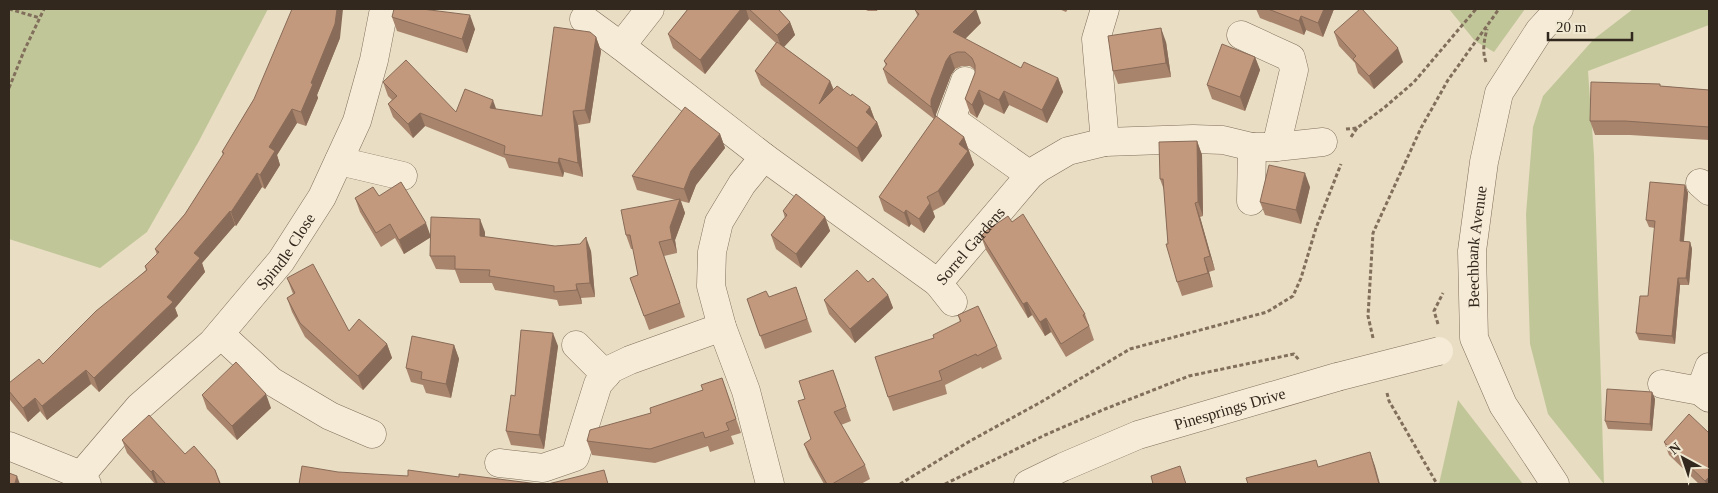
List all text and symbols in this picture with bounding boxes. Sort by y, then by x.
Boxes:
scale bar [1548,10,1632,42]
text: 20 m [1556,19,1587,35]
street label: Beechbank Avenue [1463,185,1489,308]
street label: Sorrel Gardens [932,203,1008,288]
street label: Spindle Close [252,210,318,293]
street label: Pinesprings Drive [1172,384,1287,433]
north arrow [1658,433,1708,483]
text: N [1666,439,1684,457]

